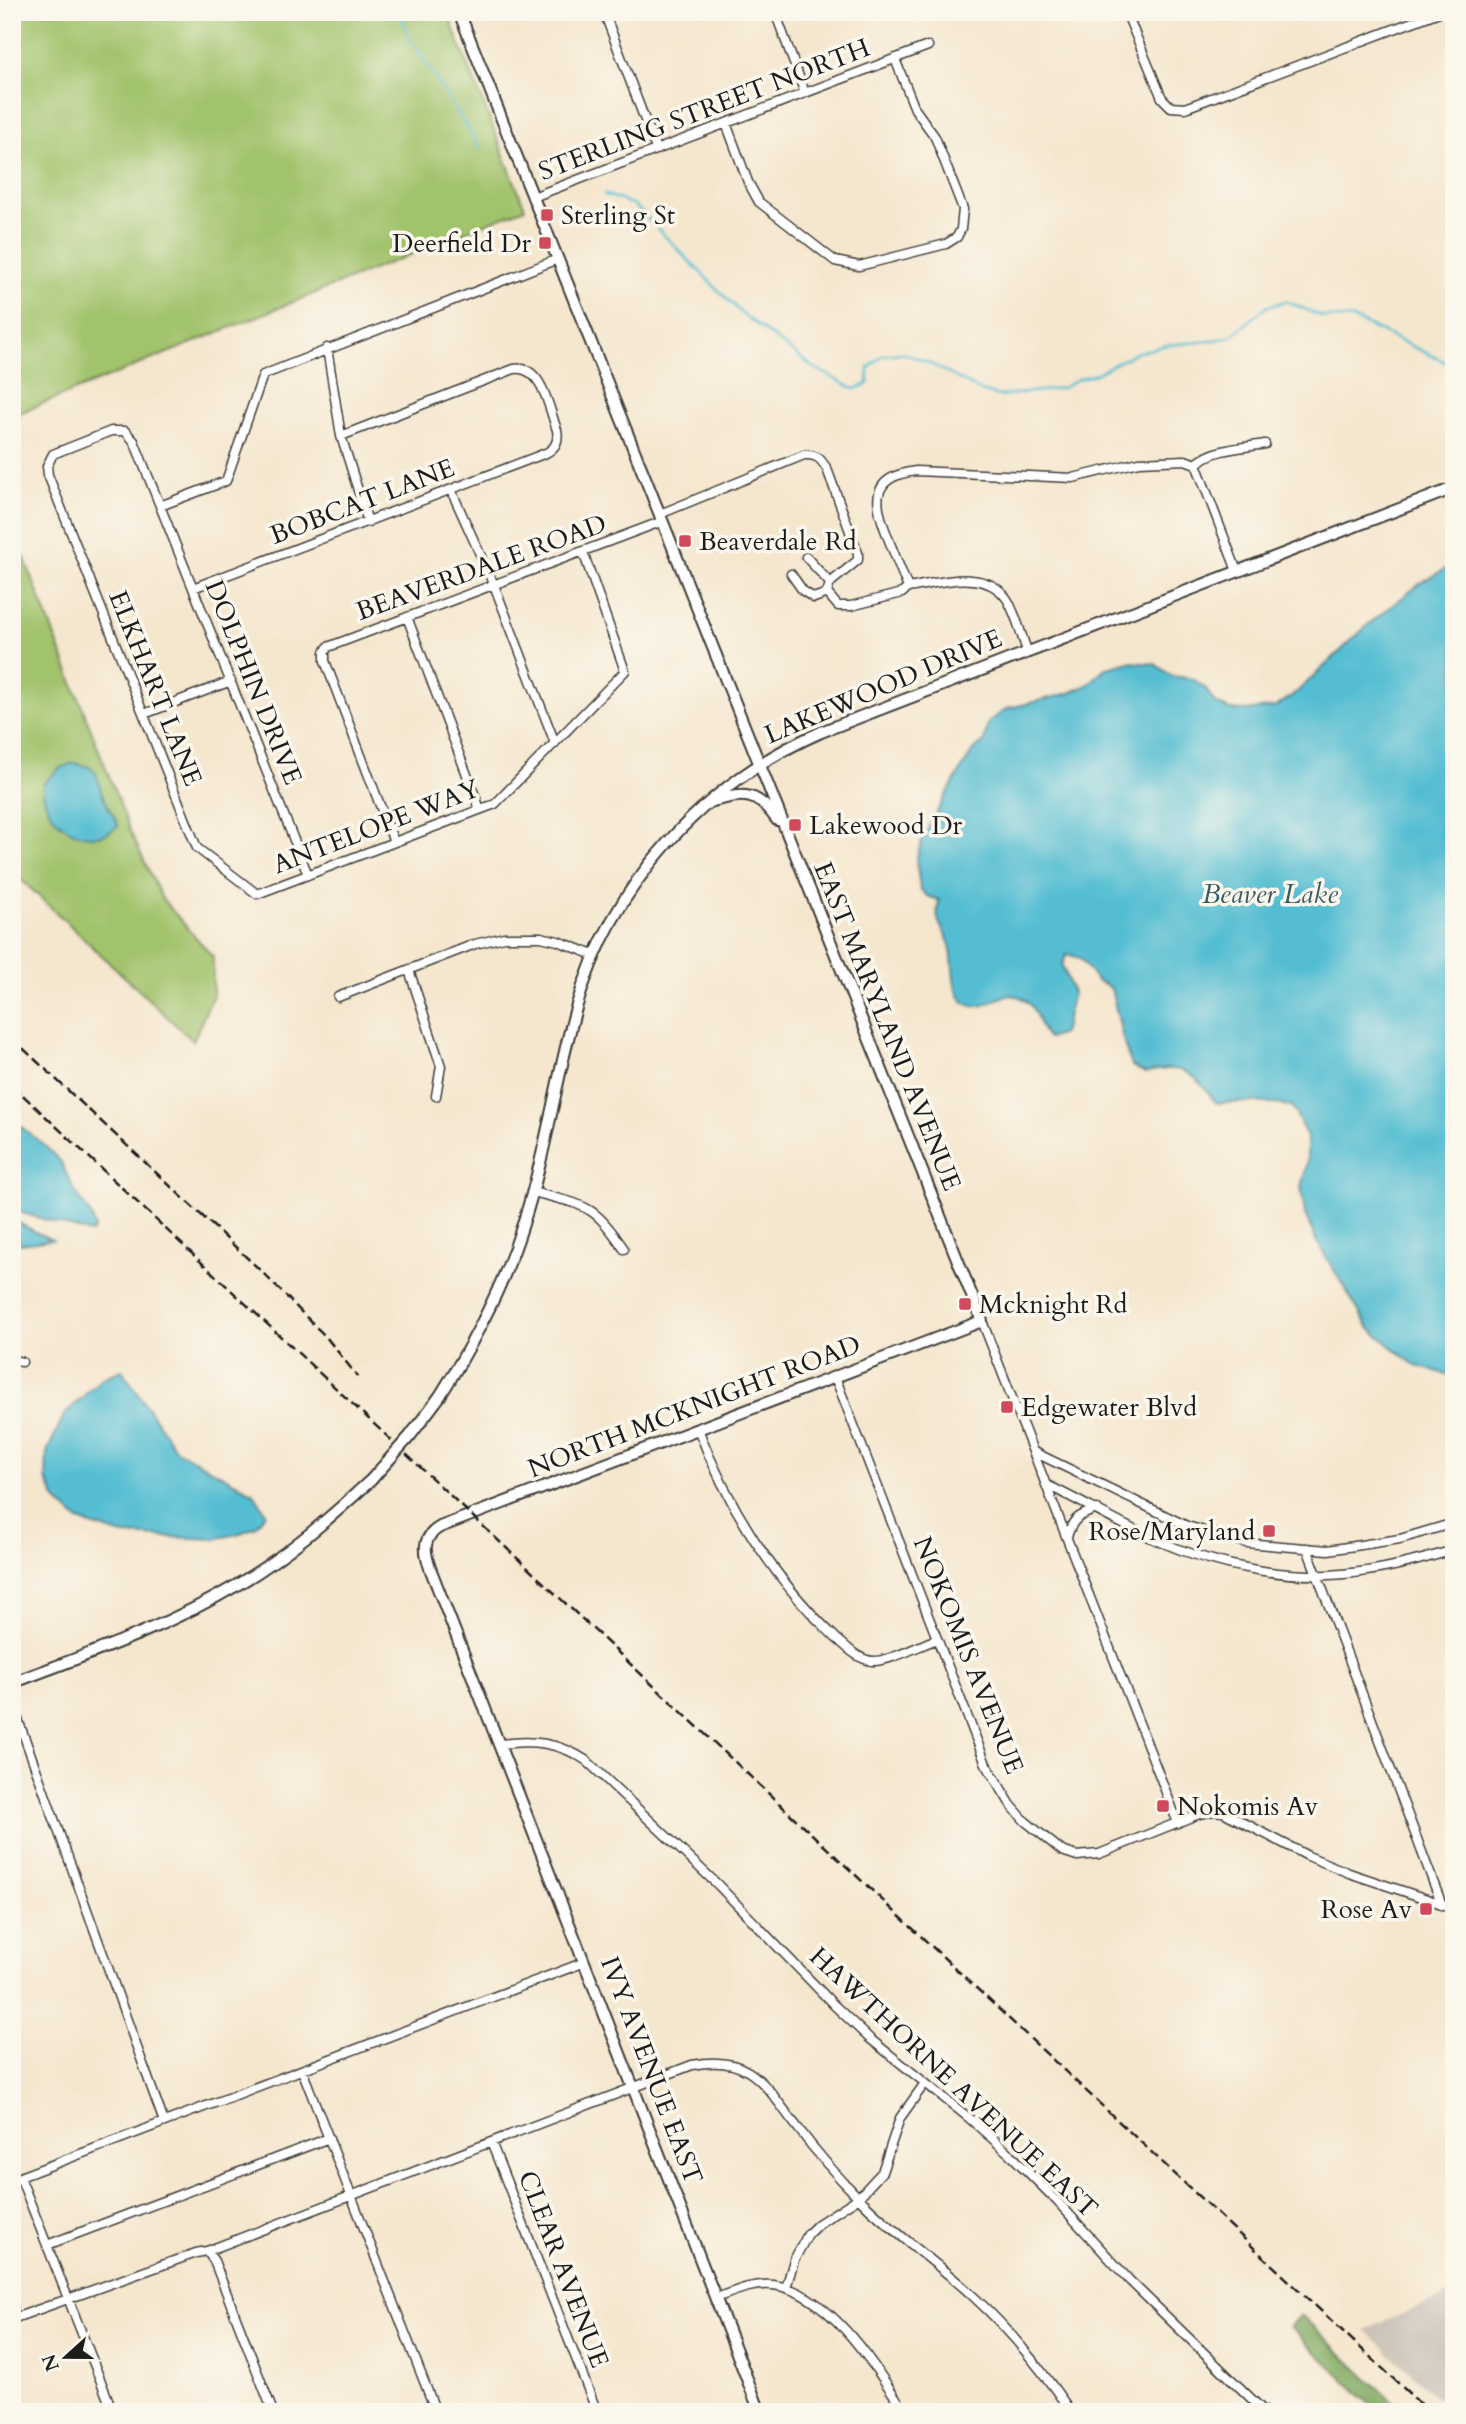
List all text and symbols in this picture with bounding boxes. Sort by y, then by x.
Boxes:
street label: STERLING STREET NORTH [533,30,875,189]
place label: Sterling St [561,198,675,233]
marker: Sterling St [539,207,555,223]
place label: Deerfield Dr [392,226,532,261]
marker: Deerfield Dr [537,235,553,251]
street label: BOBCAT LANE [265,450,459,553]
street label: BEAVERDALE ROAD [351,506,611,629]
place label: Beaverdale Rd [699,524,857,559]
marker: Beaverdale Rd [677,533,693,549]
street label: DOLPHIN DRIVE [197,575,311,790]
street label: ELKHART LANE [100,585,211,791]
street label: LAKEWOOD DRIVE [759,621,1007,752]
street label: ANTELOPE WAY [268,771,485,882]
place label: Lakewood Dr [809,808,963,843]
marker: Lakewood Dr [787,817,803,833]
street label: EAST MARYLAND AVENUE [805,857,970,1196]
water label: Beaver Lake [1202,875,1338,913]
place label: Mcknight Rd [979,1287,1127,1322]
marker: Mcknight Rd [957,1296,973,1312]
street label: NORTH MCKNIGHT ROAD [523,1327,866,1486]
place label: Edgewater Blvd [1021,1390,1197,1425]
marker: Edgewater Blvd [999,1399,1015,1415]
place label: Rose/Maryland [1089,1514,1255,1549]
marker: Rose/Maryland [1261,1523,1277,1539]
street label: NOKOMIS AVENUE [905,1531,1032,1779]
place label: Nokomis Av [1177,1789,1319,1824]
marker: Nokomis Av [1155,1798,1171,1814]
place label: Rose Av [1321,1892,1413,1927]
marker: Rose Av [1418,1901,1434,1917]
street label: HAWTHORNE AVENUE EAST [802,1939,1105,2225]
street label: IVY AVENUE EAST [592,1951,711,2189]
street label: CLEAR AVENUE [510,2166,617,2373]
north arrow [32,2322,102,2392]
text: N [36,2350,66,2375]

